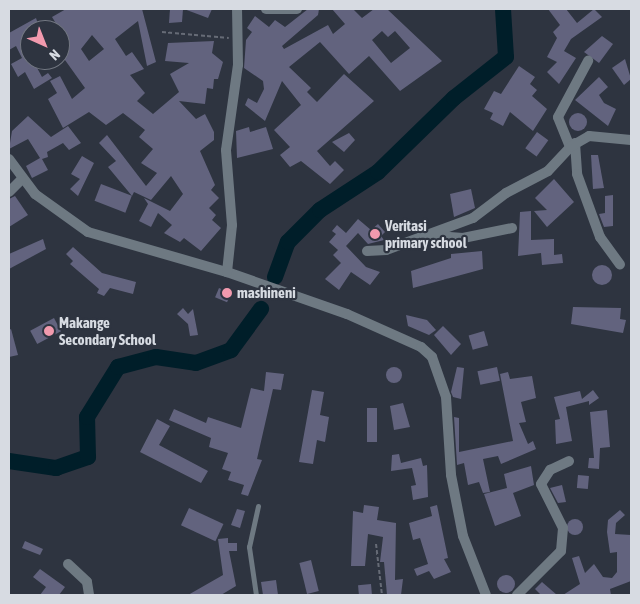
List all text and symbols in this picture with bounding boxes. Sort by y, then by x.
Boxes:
north arrow [20,20,70,70]
text: N [46,46,63,64]
place label: Veritasi primary school [385,216,467,251]
marker: Veritasi primary school [369,228,381,240]
place label: mashineni [237,284,296,302]
marker: mashineni [221,287,233,299]
place label: Makange Secondary School [59,313,156,348]
marker: Makange Secondary School [43,325,55,337]

